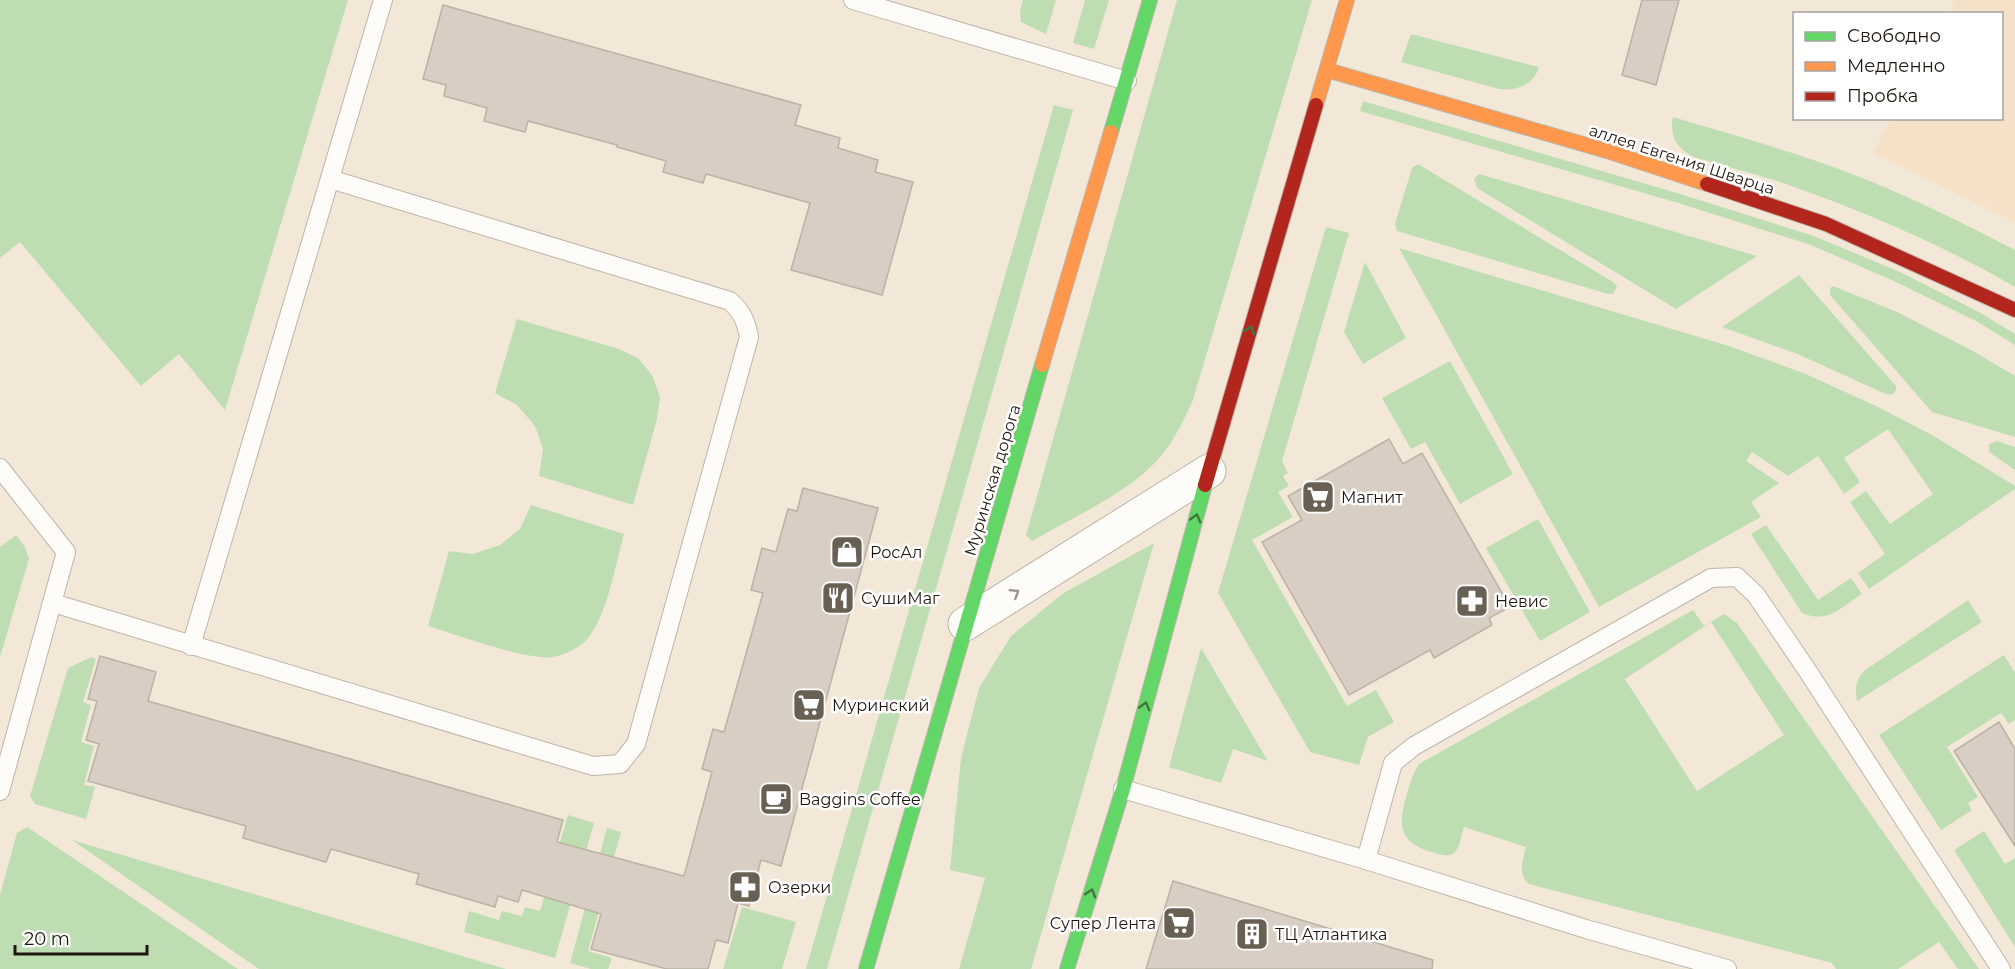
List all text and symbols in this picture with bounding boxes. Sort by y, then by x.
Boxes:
legend [1793,12,2003,120]
text: Свободно [1847,25,1941,47]
text: Медленно [1847,55,1945,77]
text: Пробка [1847,85,1918,107]
street label: аллея Евгения Шварца [1587,120,1777,198]
one-way arrow [1243,325,1255,336]
street label: Муринская дорога [960,402,1025,558]
supermarket icon: Магнит [1300,479,1336,515]
place label: Магнит [1341,488,1403,507]
one-way arrow [1189,513,1201,523]
shop icon: РосАл [829,534,865,570]
place label: РосАл [870,543,922,562]
restaurant icon: СушиМаг [820,580,856,616]
pharmacy icon: Невис [1454,583,1490,619]
place label: СушиМаг [861,589,940,608]
one-way arrow [1008,589,1019,600]
place label: Невис [1495,592,1548,611]
supermarket icon: Муринский [791,687,827,723]
place label: Муринский [832,696,929,715]
one-way arrow [1138,701,1151,711]
cafe icon: Baggins Coffee [758,781,794,817]
place label: Baggins Coffee [799,790,921,809]
pharmacy icon: Озерки [727,869,763,905]
place label: Озерки [768,878,831,897]
one-way arrow [1084,888,1096,899]
supermarket icon: Супер Лента [1161,905,1197,941]
place label: Супер Лента [1050,914,1156,933]
building icon: ТЦ Атлантика [1234,916,1270,952]
scale bar [15,918,147,956]
place label: ТЦ Атлантика [1275,925,1387,944]
text: 20 m [24,928,70,950]

